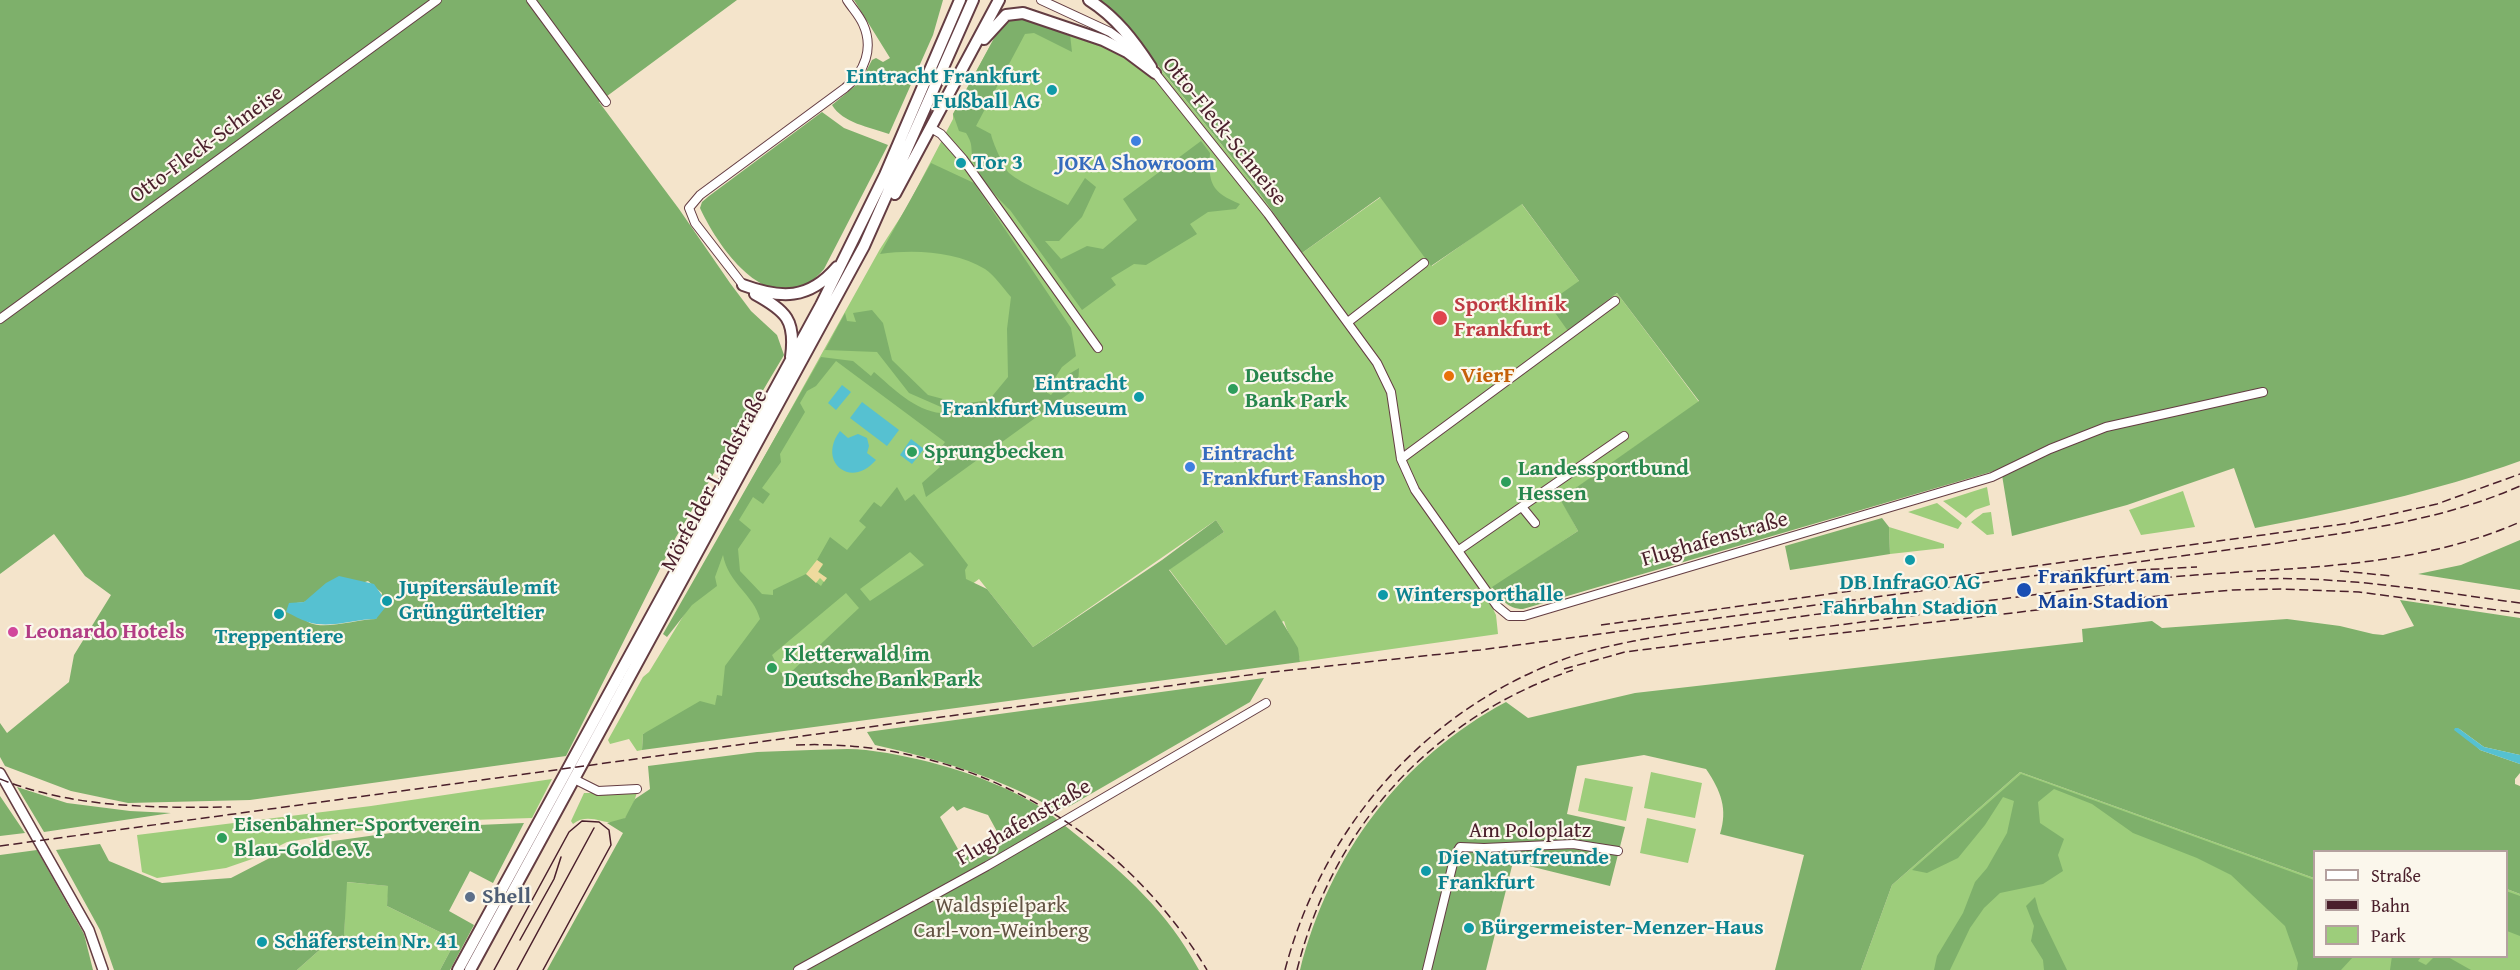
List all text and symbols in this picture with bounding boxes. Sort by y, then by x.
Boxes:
street label: Otto-Fleck-Schneise [1156,52,1292,212]
place label: Eintracht Frankfurt Fußball AG [846,64,1040,116]
street label: Otto-Fleck-Schneise [125,80,289,210]
marker: Eintracht Frankfurt Fußball AG [1045,83,1059,97]
marker: JOKA Showroom [1129,134,1143,148]
place label: Tor 3 [973,150,1023,176]
place label: JOKA Showroom [1057,151,1215,177]
marker: Tor 3 [954,156,968,170]
place label: Sportklinik Frankfurt [1454,292,1567,344]
marker: Sportklinik Frankfurt [1431,309,1449,327]
place label: Deutsche Bank Park [1245,363,1347,414]
place label: VierF [1461,363,1515,389]
marker: VierF [1442,369,1456,383]
place label: Eintracht Frankfurt Museum [942,371,1127,422]
marker: Deutsche Bank Park [1226,382,1240,396]
street label: Mörfelder Landstraße [656,386,774,576]
marker: Eintracht Frankfurt Museum [1132,390,1146,404]
place label: Sprungbecken [924,439,1064,465]
place label: Eintracht Frankfurt Fanshop [1202,441,1385,493]
marker: Sprungbecken [905,445,919,459]
place label: Landessportbund Hessen [1518,456,1689,508]
marker: Eintracht Frankfurt Fanshop [1183,460,1197,474]
marker: Landessportbund Hessen [1499,475,1513,489]
street label: Flughafenstraße [1639,506,1791,574]
marker: DB InfraGO AG Fahrbahn Stadion [1903,553,1917,567]
place label: Frankfurt am Main Stadion [2038,564,2170,616]
place label: DB InfraGO AG Fahrbahn Stadion [1823,570,1997,622]
place label: Jupitersäule mit Grüngürteltier [399,575,558,626]
marker: Frankfurt am Main Stadion [2015,581,2033,599]
place label: Wintersporthalle [1395,582,1564,608]
marker: Wintersporthalle [1376,588,1390,602]
marker: Jupitersäule mit Grüngürteltier [380,594,394,608]
marker: Treppentiere [272,607,286,621]
place label: Leonardo Hotels [25,619,185,645]
place label: Treppentiere [215,624,343,650]
marker: Leonardo Hotels [6,625,20,639]
place label: Kletterwald im Deutsche Bank Park [784,642,980,694]
marker: Kletterwald im Deutsche Bank Park [765,661,779,675]
street label: Flughafenstraße [952,774,1096,872]
place label: Eisenbahner-Sportverein Blau-Gold e.V. [234,812,480,864]
street label: Am Poloplatz [1469,818,1591,844]
marker: Eisenbahner-Sportverein Blau-Gold e.V. [215,831,229,845]
place label: Die Naturfreunde Frankfurt [1438,845,1609,896]
legend [2313,850,2508,958]
text: Straße [2371,862,2421,889]
marker: Die Naturfreunde Frankfurt [1419,864,1433,878]
place label: Shell [482,884,531,910]
marker: Shell [463,890,477,904]
text: Bahn [2371,892,2410,919]
park label: Waldspielpark Carl-von-Weinberg [913,893,1089,944]
place label: Bürgermeister-Menzer-Haus [1481,915,1764,941]
marker: Bürgermeister-Menzer-Haus [1462,921,1476,935]
text: Park [2371,922,2406,949]
place label: Schäferstein Nr. 41 [274,929,459,955]
marker: Schäferstein Nr. 41 [255,935,269,949]

